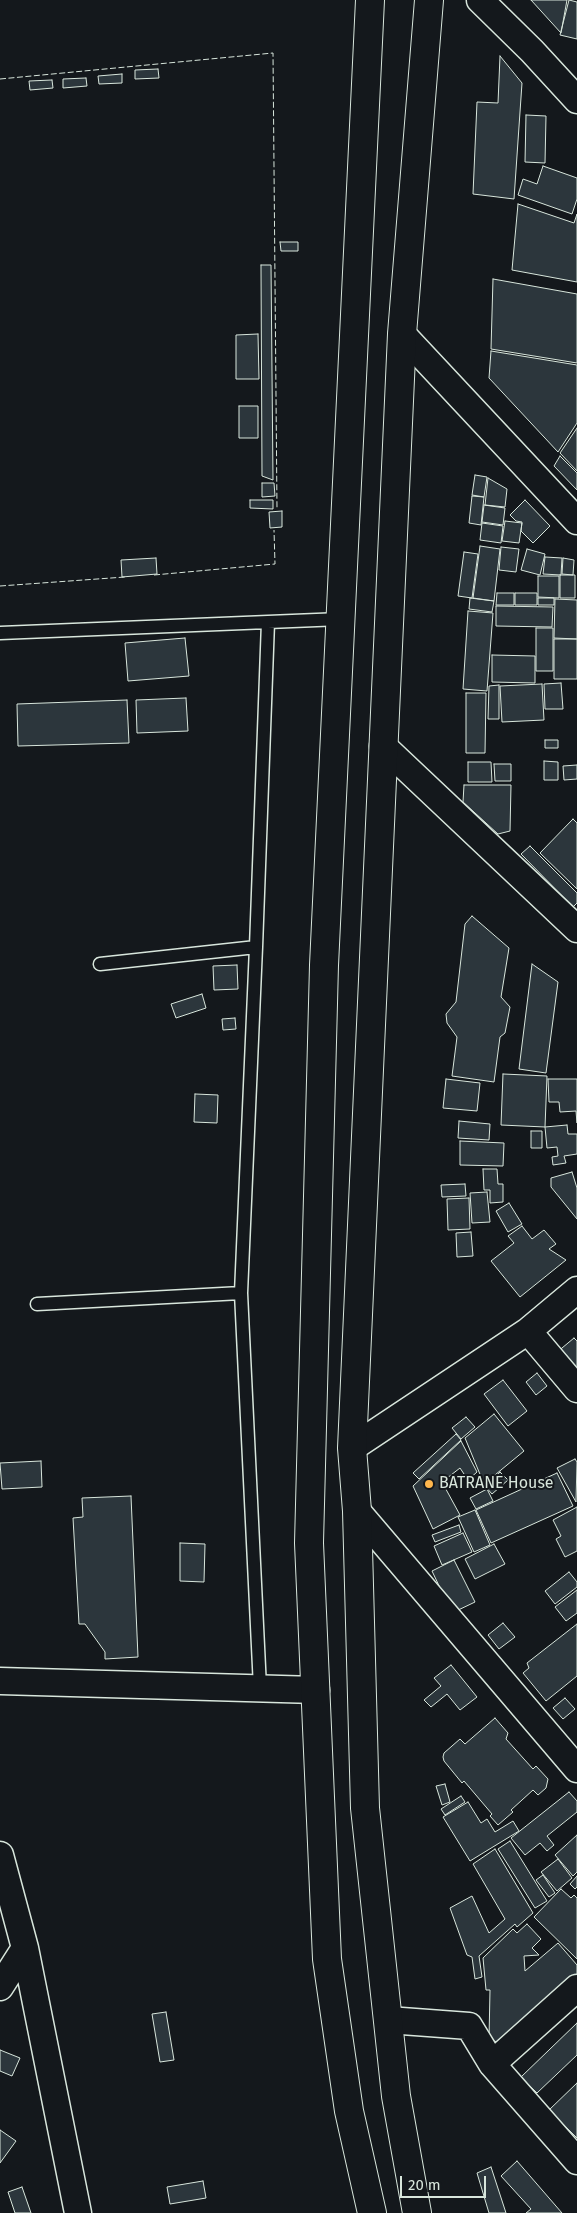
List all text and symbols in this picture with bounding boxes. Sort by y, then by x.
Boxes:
place label: BATRANE House [439,1474,554,1494]
marker: BATRANE House [423,1478,435,1490]
scale bar [402,2166,488,2198]
text: 20 m [408,2176,441,2194]

